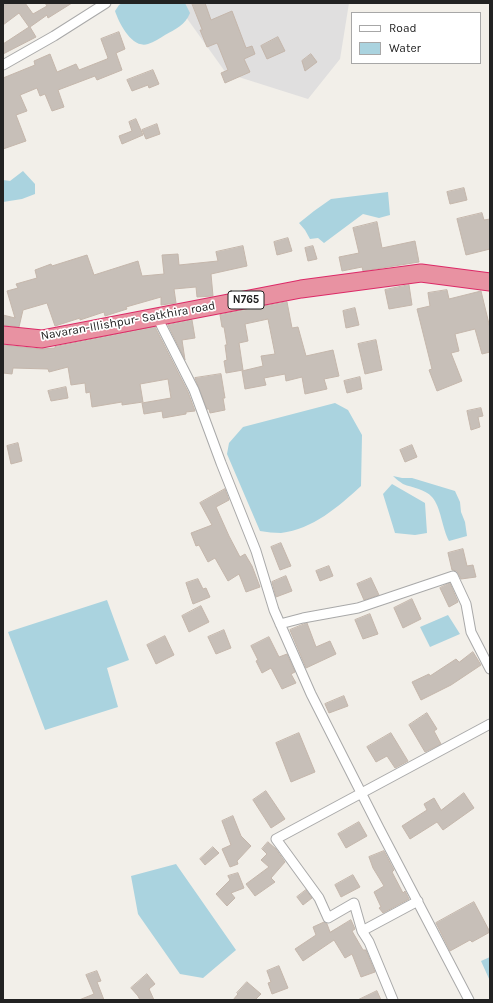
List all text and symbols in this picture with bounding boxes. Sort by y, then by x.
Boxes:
legend [351,12,481,64]
text: Road [389,21,417,35]
text: Water [389,41,421,55]
road number: N765 [228,291,264,309]
street label: Navaran-Illishpur- Satkhira road [40,299,216,343]

